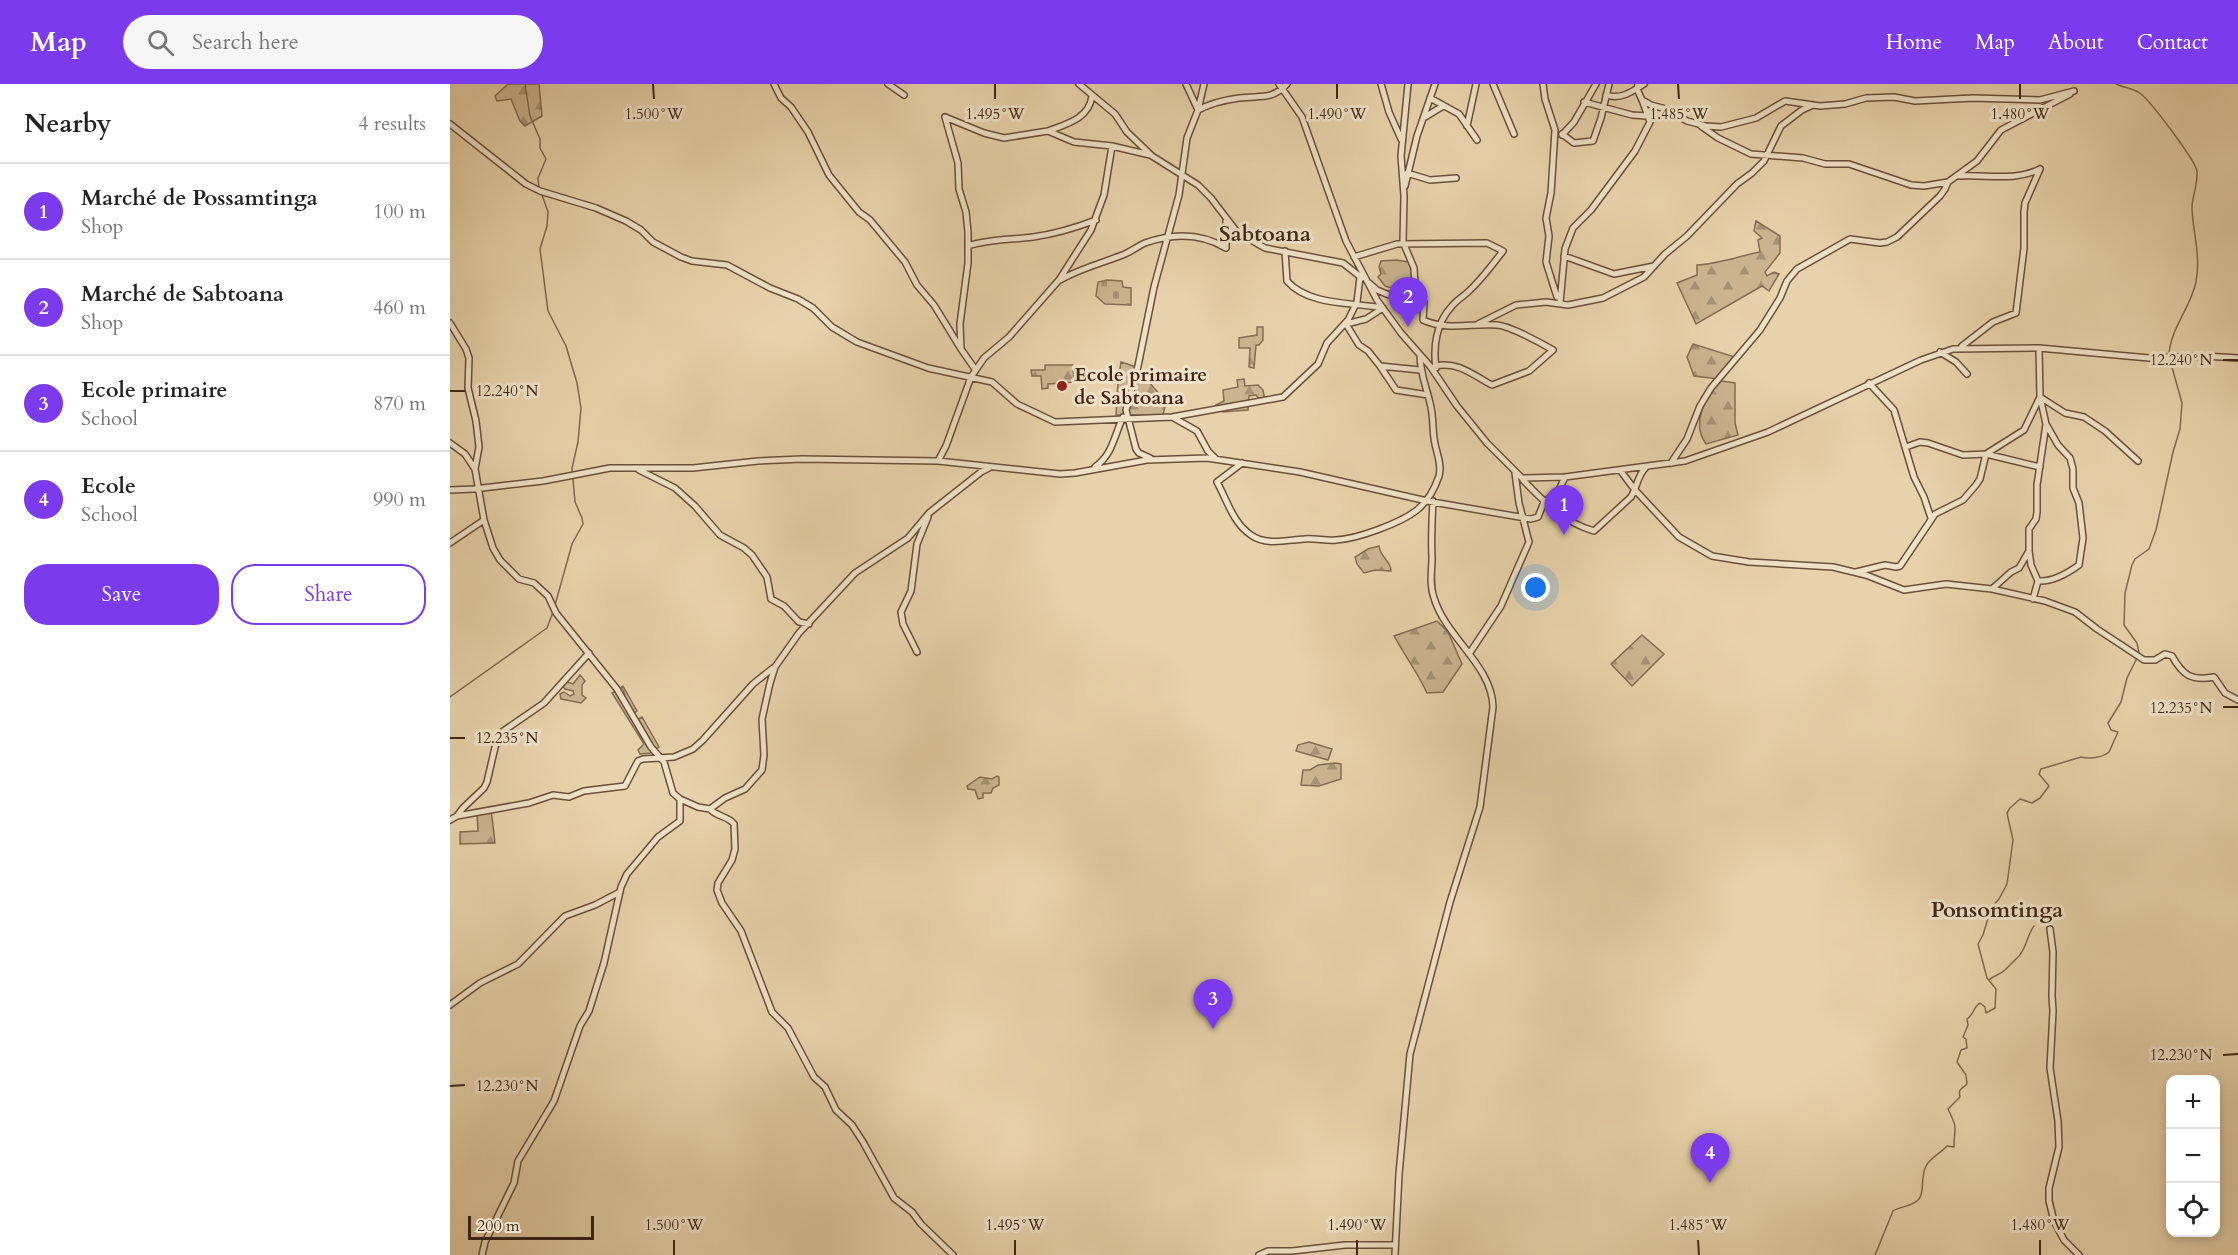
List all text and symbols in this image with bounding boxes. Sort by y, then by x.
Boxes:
search box [123,15,543,69]
text: Map [30,23,87,61]
icon: search [144,26,177,59]
text: Search here [192,27,299,57]
text: Home [1886,28,1942,57]
text: Map [1975,28,2015,57]
text: About [2048,28,2104,57]
text: Contact [2137,28,2208,57]
text: 1.500°W [625,104,684,124]
text: 1.495°W [966,104,1025,124]
text: 1.490°W [1308,104,1367,124]
text: 1.485°W [1650,104,1709,124]
text: 1.480°W [1991,104,2050,124]
text: Nearby [24,106,112,141]
text: 4 results [358,110,426,137]
text: Marché de Possamtinga [81,183,318,213]
text: 1 [38,198,49,225]
text: 100 m [373,198,426,225]
text: Shop [81,213,123,240]
district label: Sabtoana [1219,219,1311,249]
pin: 2 [1388,278,1428,327]
text: Marché de Sabtoana [81,279,284,309]
text: 2 [38,294,49,321]
text: 460 m [373,294,426,321]
text: Shop [81,309,123,336]
text: 12.240°N [2150,350,2213,370]
place label: Ecole primaire de Sabtoana [1074,361,1207,411]
text: Ecole primaire [81,375,227,405]
marker: Ecole primaire de Sabtoana [1055,379,1069,393]
text: 12.240°N [476,381,539,401]
text: 3 [38,390,49,417]
text: 870 m [373,390,426,417]
text: School [81,405,138,432]
text: Ecole [81,471,136,501]
text: 4 [38,486,49,513]
text: 990 m [373,486,426,513]
pin: 1 [1544,486,1584,535]
text: School [81,501,138,528]
button: Save [24,564,219,625]
button: Share [231,564,426,625]
your location [1521,573,1550,602]
text: 12.235°N [2150,698,2213,718]
text: 12.235°N [476,728,539,748]
district label: Ponsomtinga [1931,895,2063,925]
pin: 3 [1194,980,1233,1029]
text: 12.230°N [2150,1045,2213,1065]
map controls [2166,1075,2220,1237]
button: + [2166,1075,2220,1129]
text: 12.230°N [476,1076,539,1096]
button: − [2166,1129,2220,1183]
pin: 4 [1690,1134,1730,1183]
button: locate [2166,1183,2220,1237]
scale bar [468,1213,594,1240]
text: 200 m [477,1215,519,1237]
text: 1.500°W [645,1215,704,1235]
text: 1.495°W [986,1215,1045,1235]
text: 1.490°W [1328,1215,1387,1235]
text: 1.485°W [1669,1215,1728,1235]
text: 1.480°W [2011,1215,2070,1235]

